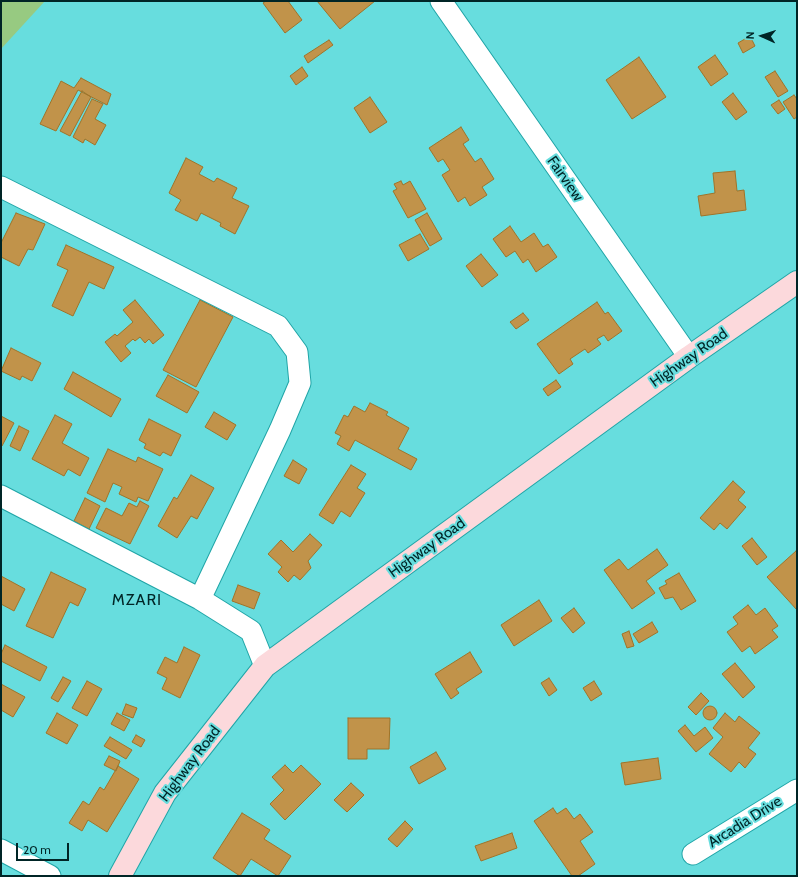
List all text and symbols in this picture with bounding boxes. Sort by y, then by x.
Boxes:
north arrow [742,16,782,56]
text: N [743,31,757,40]
street label: Fairview [543,153,587,205]
street label: Highway Road [647,325,731,391]
street label: Highway Road [385,514,469,582]
district label: MZARI [112,590,162,610]
street label: Highway Road [156,723,224,805]
street label: Arcadia Drive [705,792,785,852]
scale bar [18,835,71,861]
text: 20 m [23,842,51,857]

